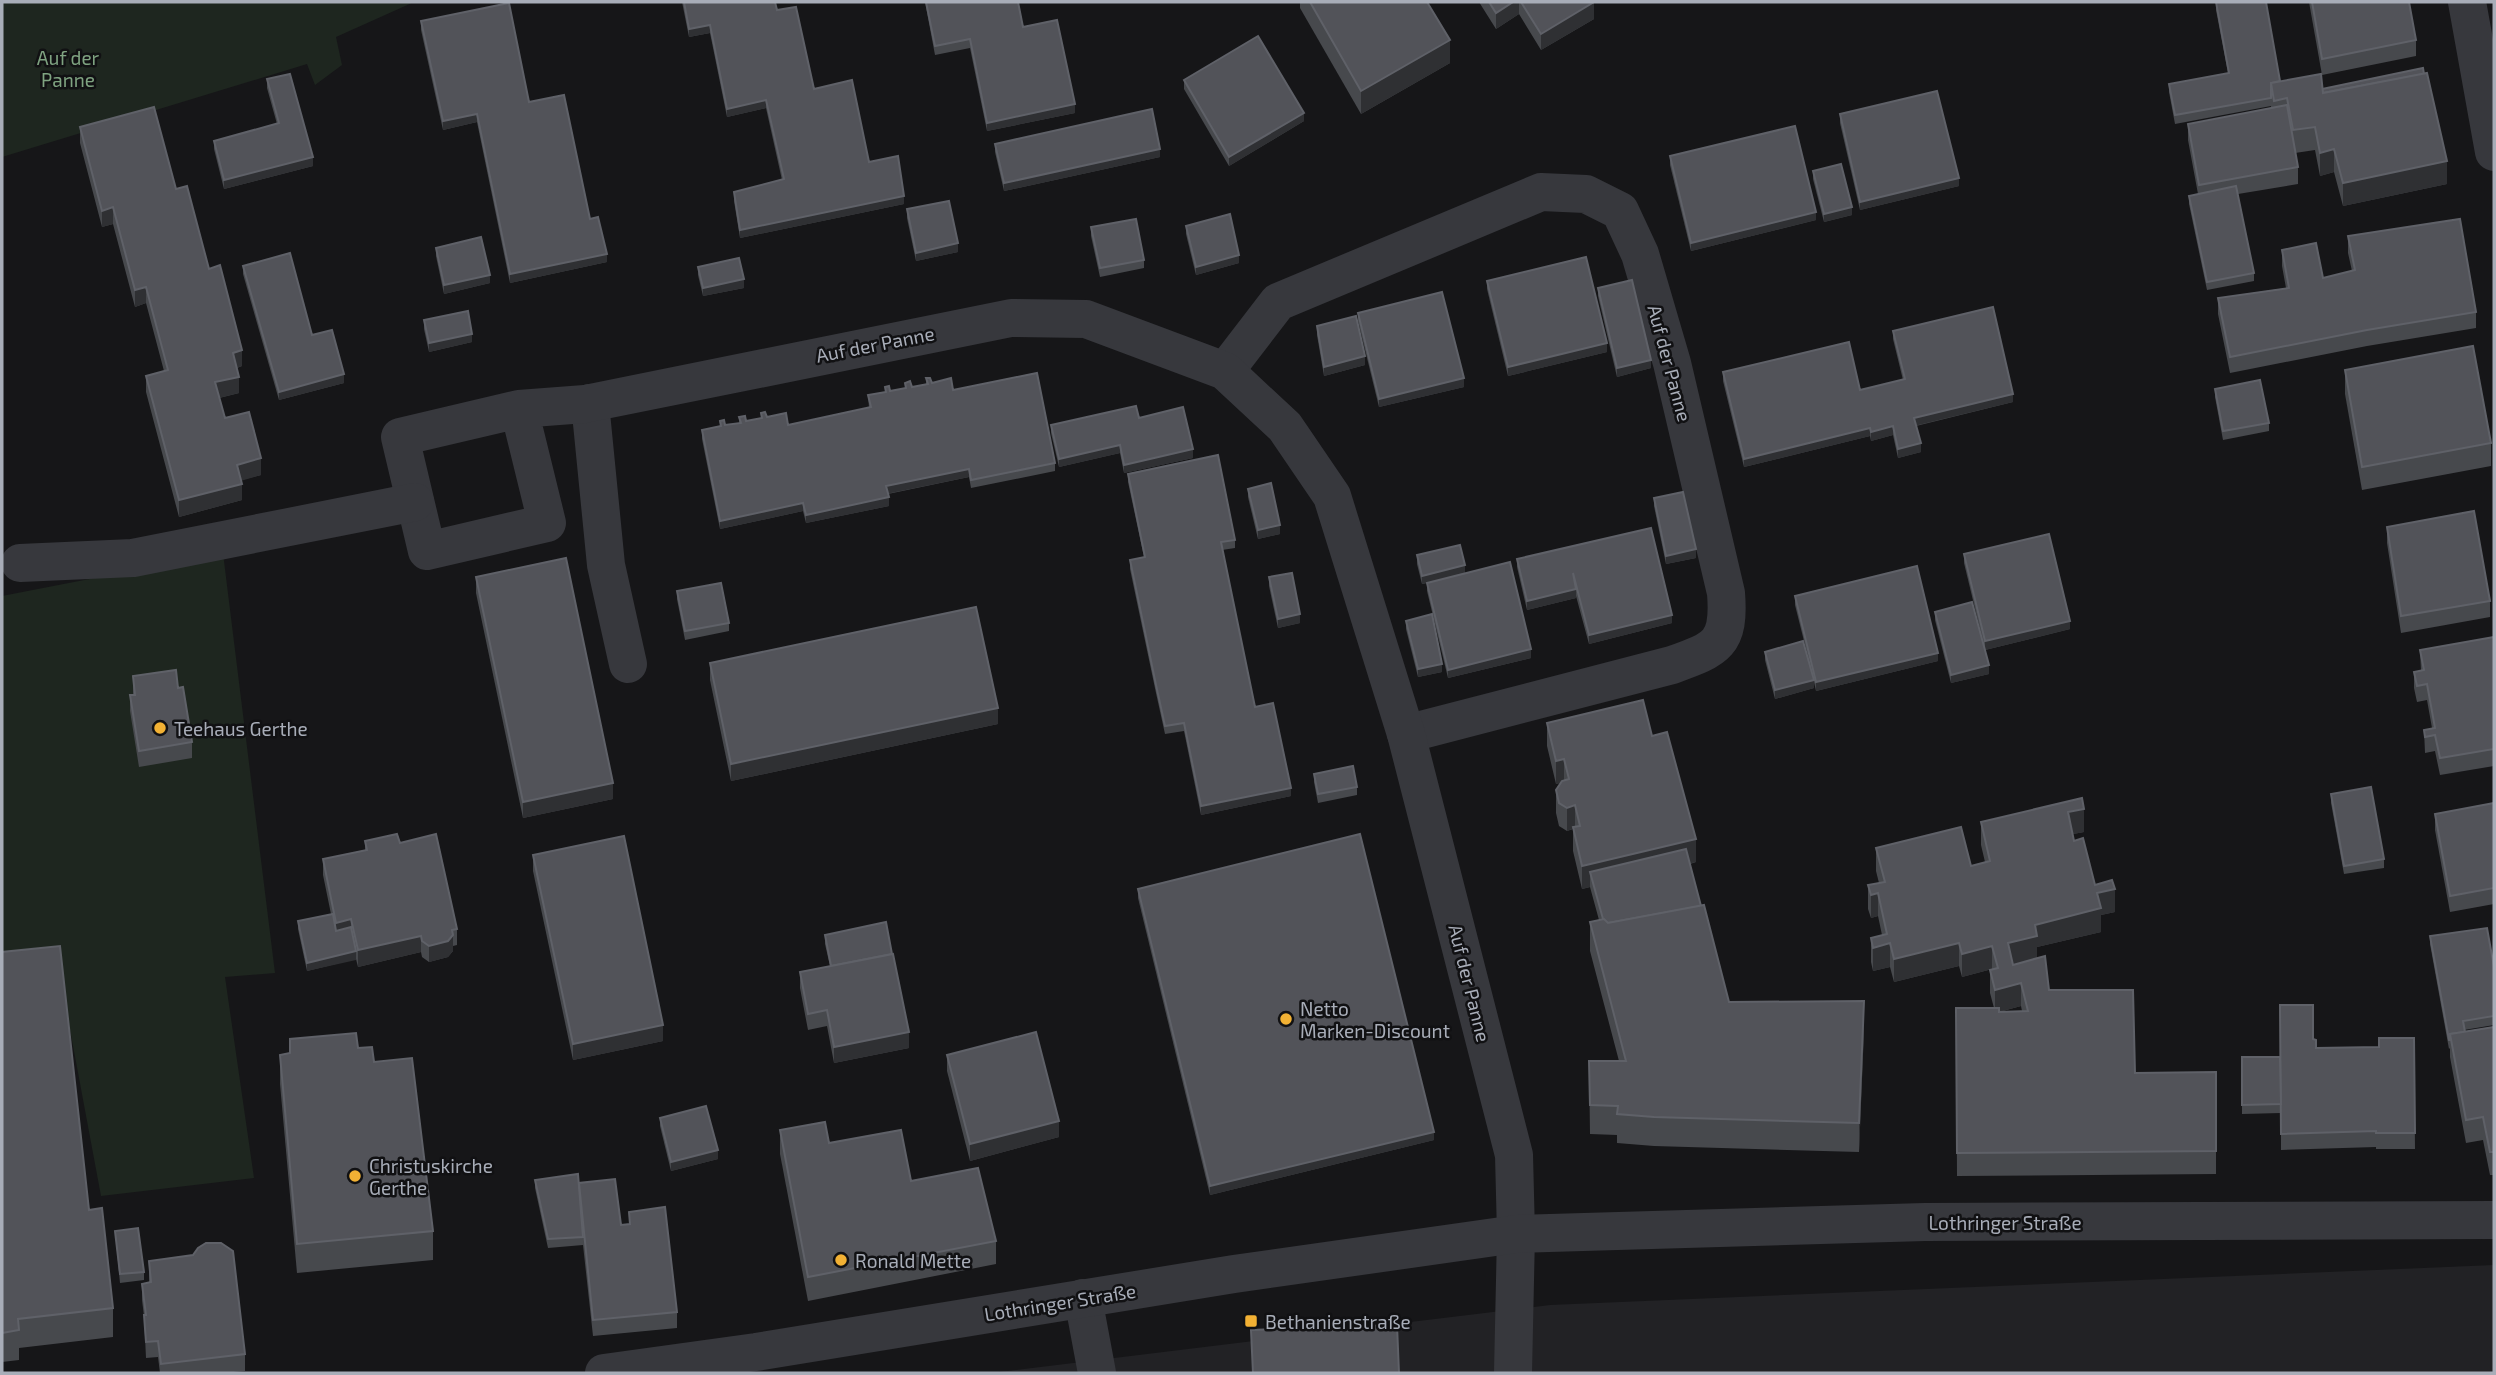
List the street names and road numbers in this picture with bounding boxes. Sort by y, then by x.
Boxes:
street label: Auf der Panne [1643,302,1697,424]
street label: Auf der Panne [814,321,936,367]
street label: Auf der Panne [1444,922,1496,1044]
street label: Lothringer Straße [1928,1211,2082,1234]
street label: Lothringer Straße [983,1279,1137,1325]

